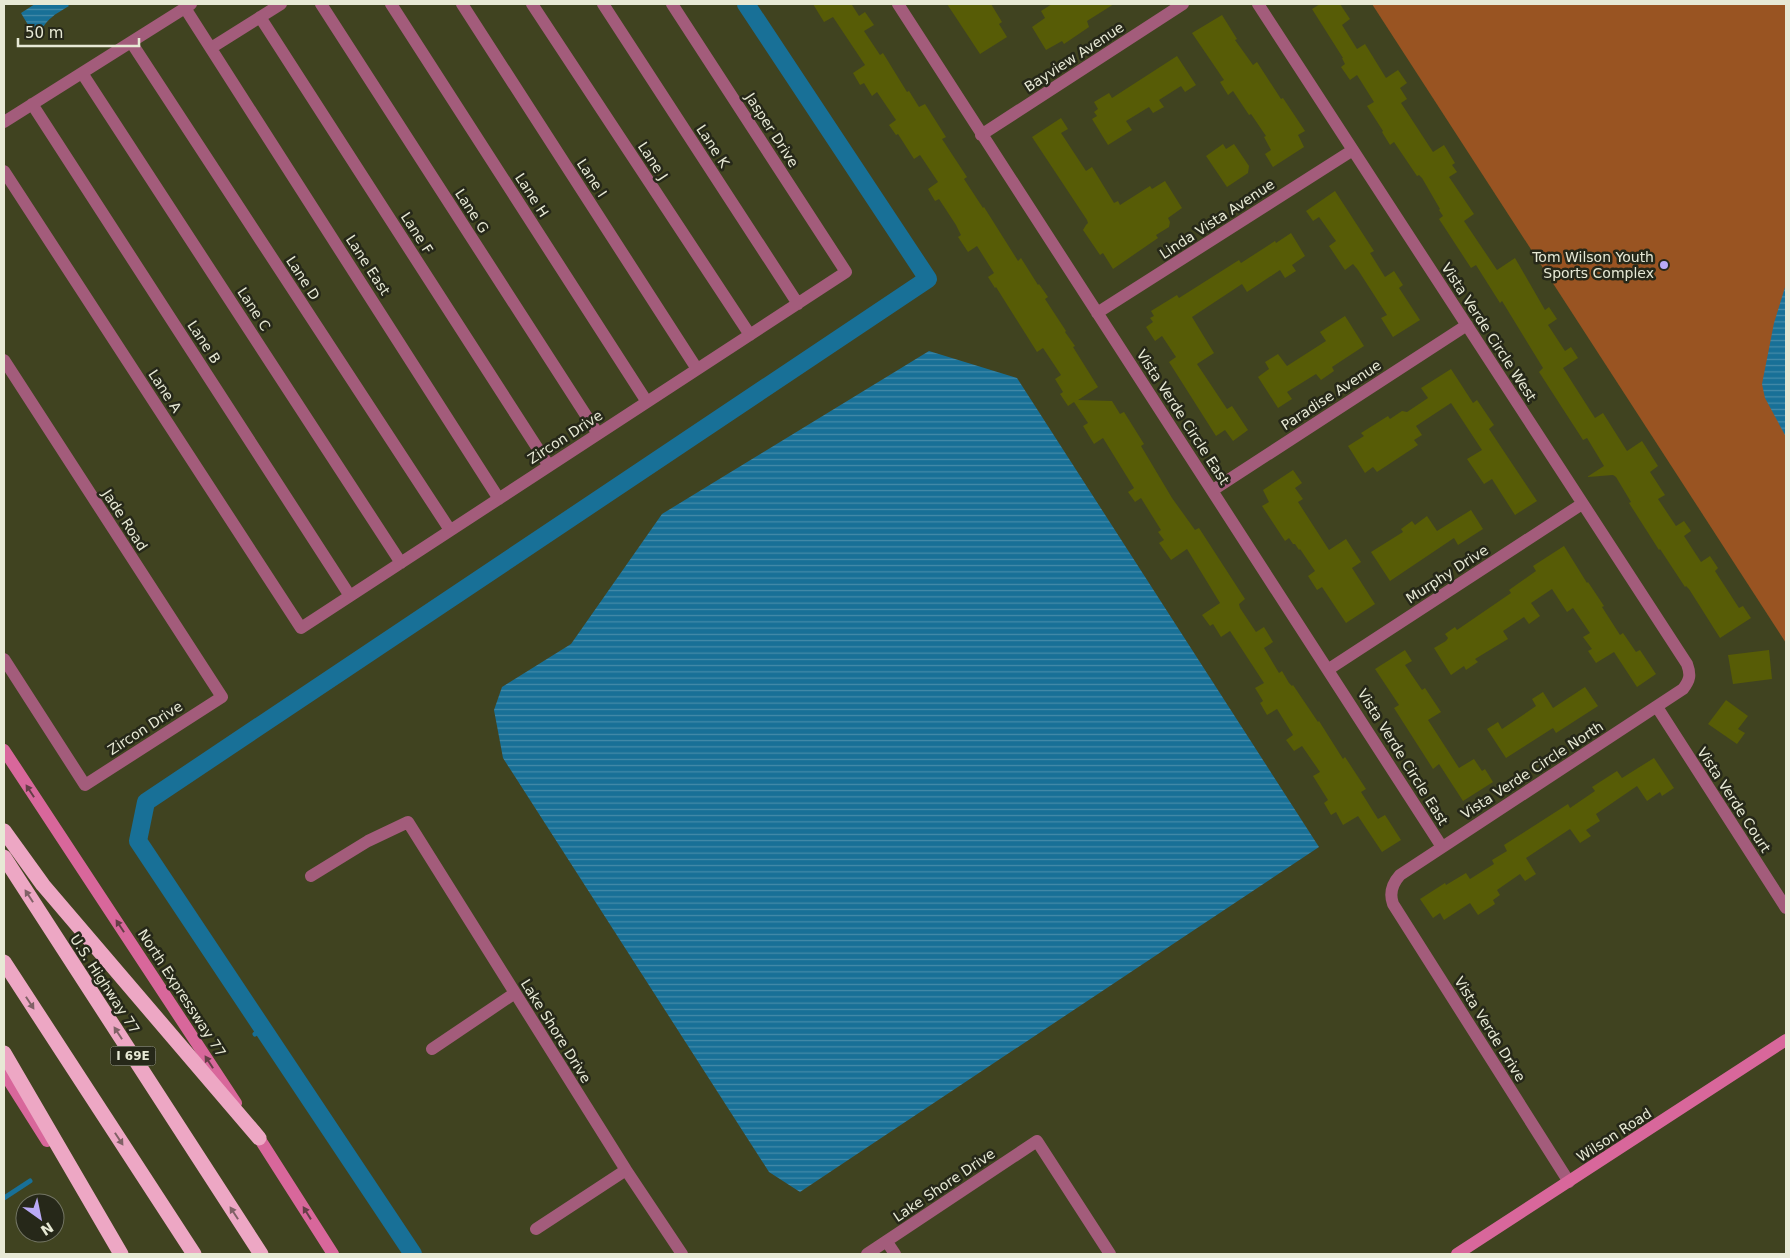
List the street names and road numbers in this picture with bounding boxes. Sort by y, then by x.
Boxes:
street label: Bayview Avenue [1021,19,1127,95]
street label: Jasper Drive [742,89,802,170]
street label: Lane K [693,122,733,171]
street label: Lane J [635,139,671,183]
street label: Lane I [574,156,610,200]
street label: Lane H [512,170,552,220]
street label: Linda Vista Avenue [1157,176,1277,262]
street label: Lane G [452,186,492,236]
street label: Lane F [398,209,436,257]
street label: Lane East [343,232,394,299]
street label: Lane D [283,253,323,303]
street label: Vista Verde Circle West [1438,260,1540,405]
street label: Lane C [234,284,274,334]
street label: Lane B [184,318,224,366]
street label: Vista Verde Circle East [1133,347,1233,488]
street label: Paradise Avenue [1278,357,1384,433]
street label: Lane A [145,367,185,416]
street label: Zircon Drive [525,407,605,467]
street label: Jade Road [99,486,151,554]
street label: Murphy Drive [1403,542,1491,606]
street label: Vista Verde Circle East [1354,686,1452,828]
street label: Zircon Drive [105,698,185,758]
street label: Vista Verde Circle North [1458,718,1606,822]
street label: Vista Verde Court [1694,744,1774,856]
street label: North Expressway 77 [135,926,229,1060]
street label: U.S. Highway 77 [67,931,143,1037]
street label: Vista Verde Drive [1451,974,1529,1084]
street label: Lake Shore Drive [518,976,594,1086]
road number: I 69E [110,1046,156,1066]
street label: Wilson Road [1574,1105,1654,1165]
street label: Lake Shore Drive [890,1145,998,1225]

